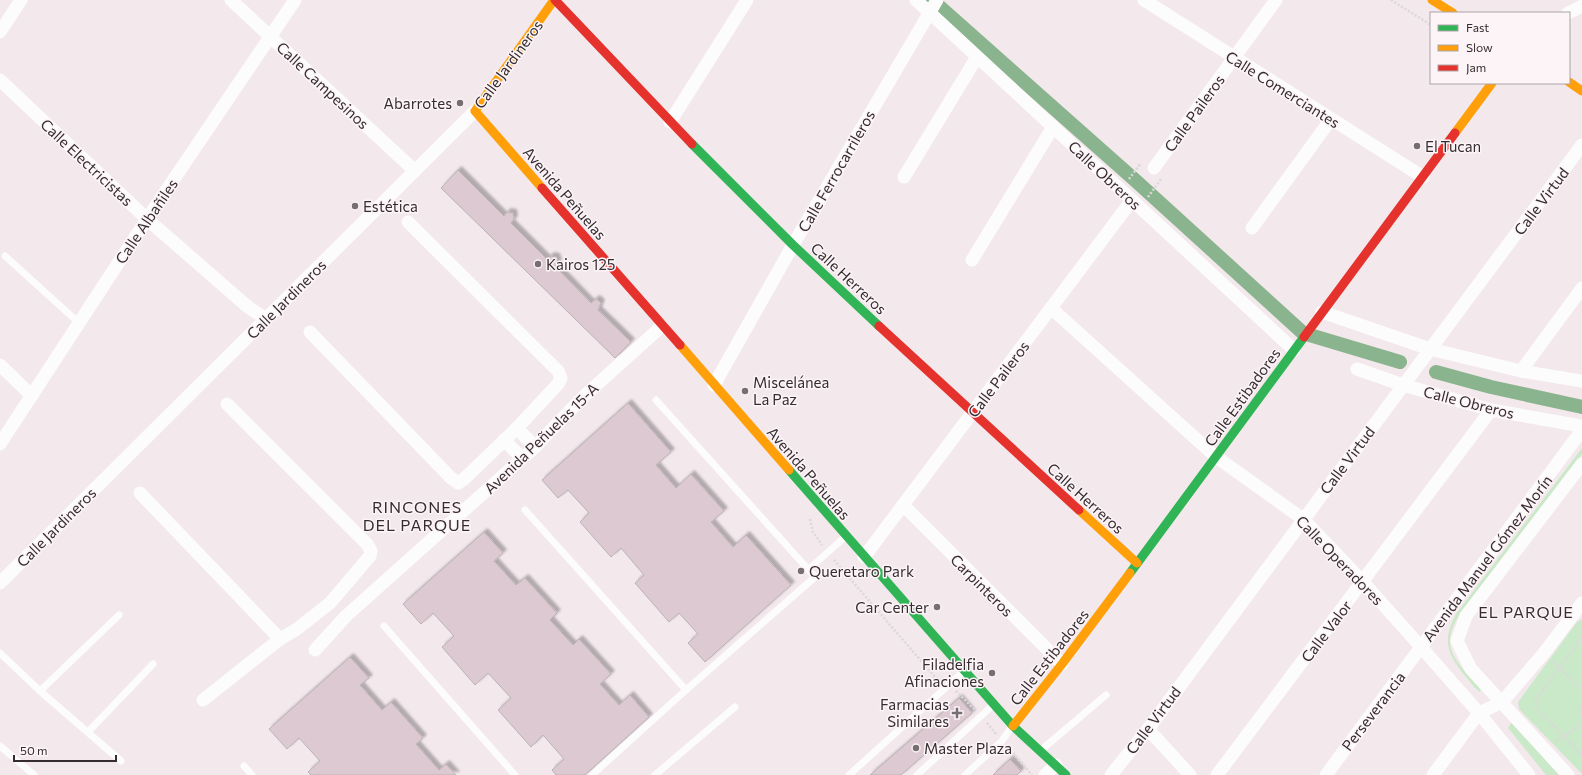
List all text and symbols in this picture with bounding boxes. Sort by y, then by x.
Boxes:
legend [1430,12,1570,84]
street label: Calle Jardineros [470,16,546,112]
text: Fast [1466,20,1489,34]
street label: Calle Campesinos [273,38,373,132]
text: Slow [1466,40,1493,54]
street label: Calle Comerciantes [1223,47,1343,131]
text: Jam [1466,60,1486,75]
street label: Calle Paileros [1160,71,1228,155]
place label: Abarrotes [384,94,452,112]
marker: Abarrotes [455,98,465,108]
street label: Calle Ferrocarrileros [794,107,878,235]
street label: Calle Electricistas [37,115,137,209]
street label: Calle Obreros [1065,137,1145,213]
place label: El Tucan [1425,137,1481,155]
marker: El Tucan [1412,141,1422,151]
street label: Avenida Peñuelas [520,143,610,243]
street label: Calle Virtud [1510,164,1572,238]
street label: Calle Albañiles [111,175,181,267]
place label: Estética [363,197,418,215]
marker: Estética [350,201,360,211]
street label: Calle Herreros [807,238,891,318]
street label: Calle Jardineros [243,255,330,342]
place label: Kairos 125 [546,255,615,273]
marker: Kairos 125 [533,259,543,269]
street label: Calle Paileros [964,337,1033,421]
street label: Calle Estibadores [1200,344,1284,450]
place label: Miscelánea La Paz [753,373,829,408]
street label: Avenida Peñuelas 15-A [480,379,602,497]
street label: Calle Obreros [1422,382,1516,422]
marker: Miscelánea La Paz [740,386,750,396]
street label: Avenida Peñuelas [764,423,854,523]
street label: Calle Virtud [1316,423,1378,497]
street label: Calle Herreros [1044,459,1128,537]
street label: Avenida Manuel Gómez Morín [1419,471,1555,645]
street label: Calle Jardineros [13,483,100,570]
district label: RINCONES DEL PARQUE [363,497,471,534]
street label: Calle Operadores [1293,512,1387,609]
street label: Carpinteros [947,550,1017,620]
place label: Queretaro Park [809,562,914,580]
marker: Queretaro Park [796,566,806,576]
street label: Calle Valor [1297,597,1355,665]
place label: Car Center [855,598,929,616]
marker: Car Center [932,602,942,612]
district label: EL PARQUE [1478,602,1574,621]
street label: Calle Estibadores [1006,605,1092,709]
place label: Filadelfia Afinaciones [904,655,984,690]
marker: Filadelfia Afinaciones [987,668,997,678]
street label: Perseverancia [1337,668,1409,754]
street label: Calle Virtud [1122,683,1184,757]
place label: Farmacias Similares [880,695,949,730]
marker: Farmacias Similares [952,708,962,718]
scale bar [14,737,116,763]
place label: Master Plaza [924,739,1012,757]
text: 50 m [20,743,48,757]
marker: Master Plaza [911,743,921,753]

